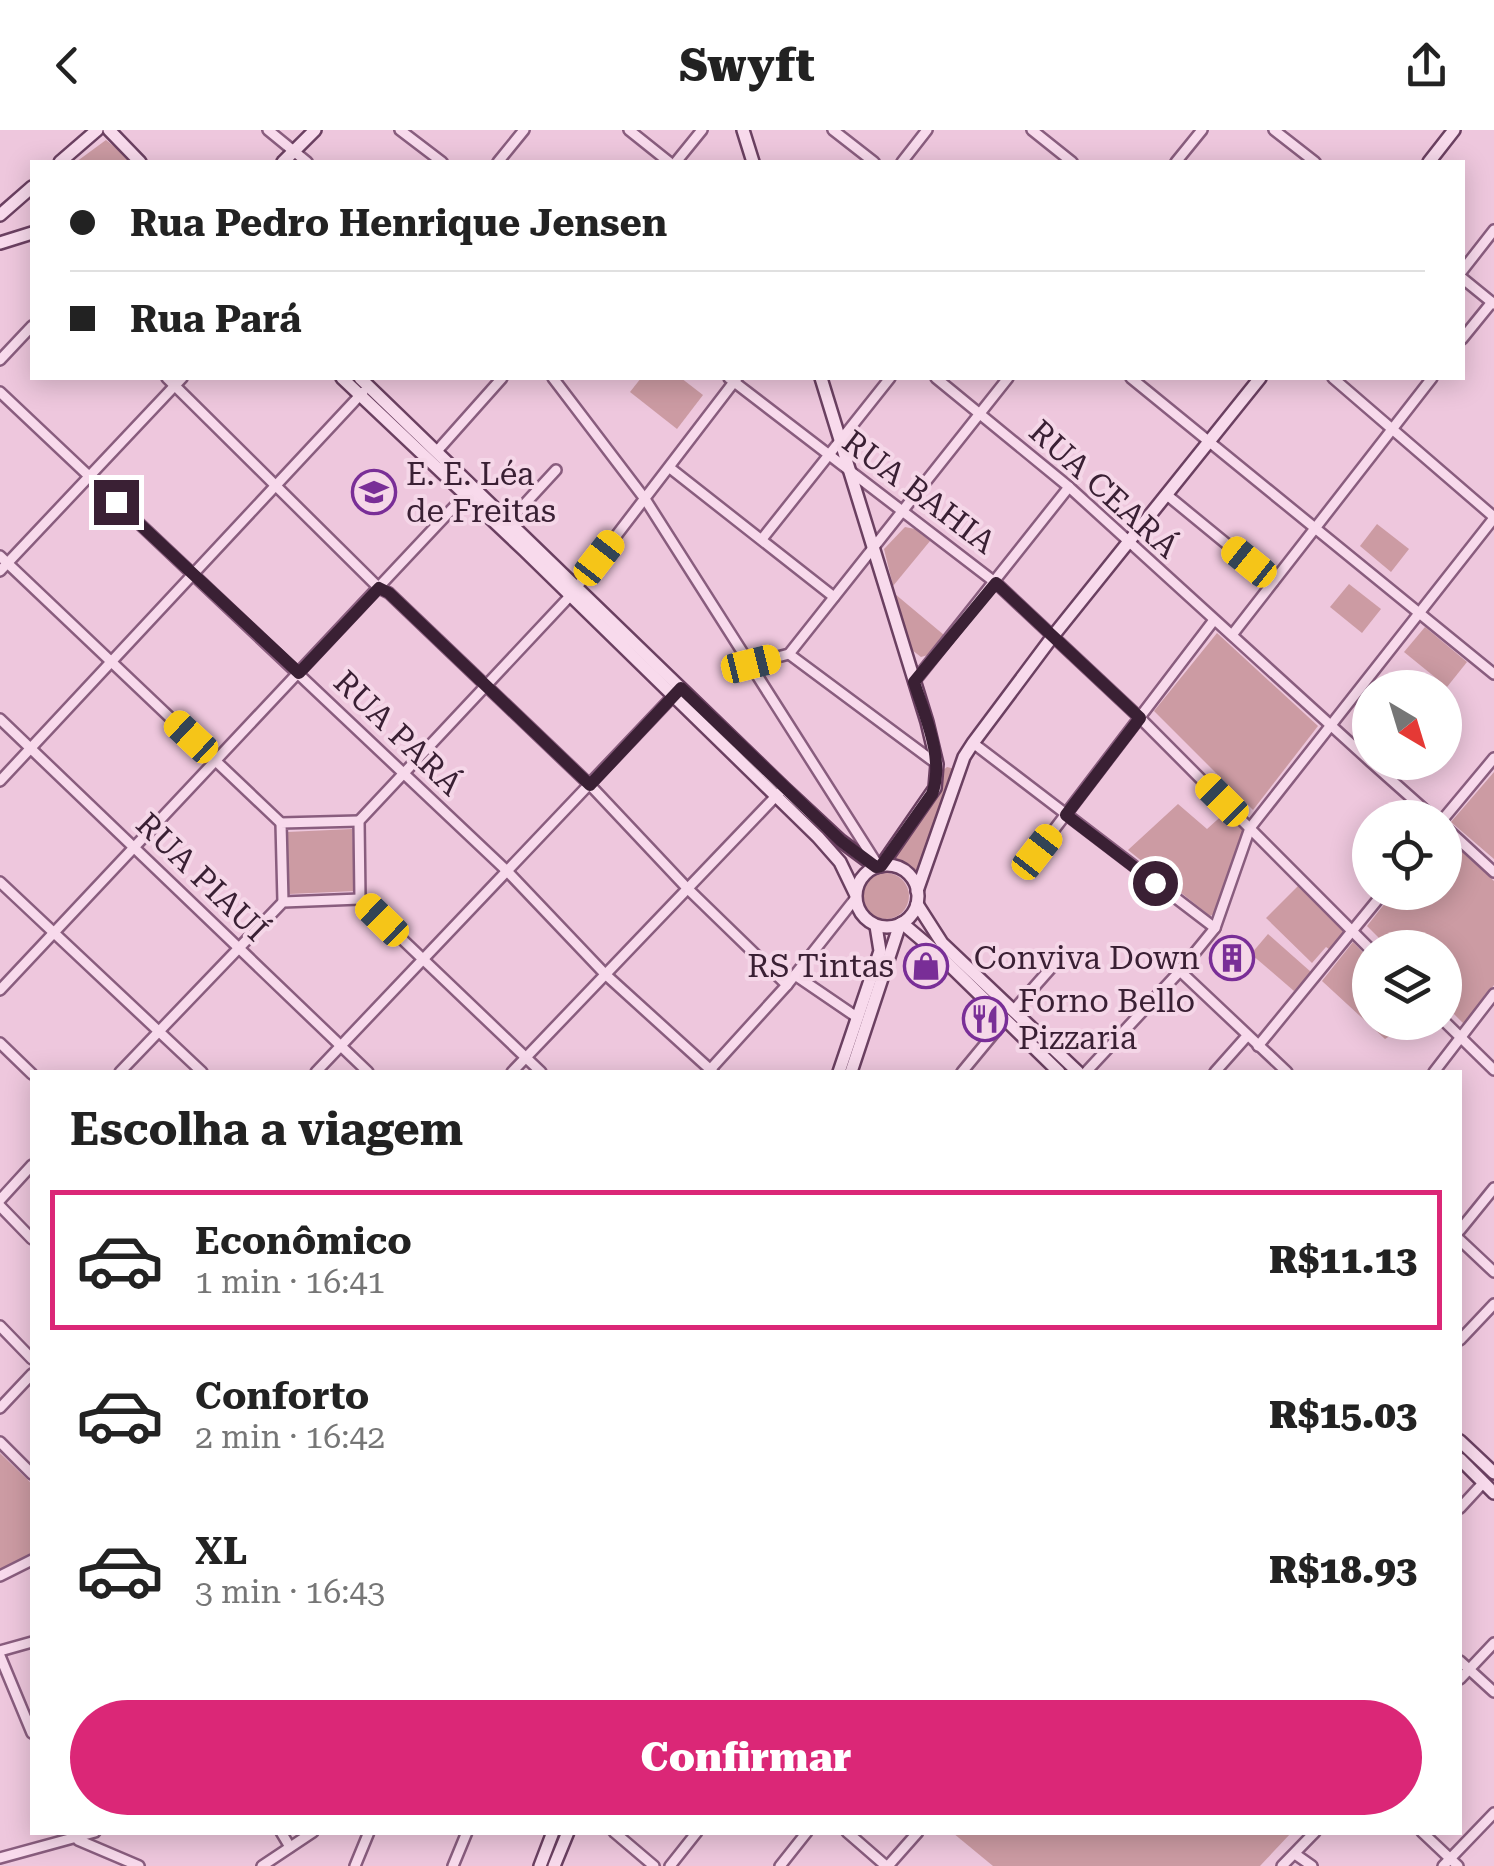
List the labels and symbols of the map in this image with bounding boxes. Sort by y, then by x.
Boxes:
street label: RUA CEARÁ [1022,412,1187,566]
street label: RUA BAHIA [835,422,1003,562]
place label: E. E. Léa de Freitas [406,455,556,530]
school or university icon: E. E. Léa de Freitas [351,469,397,515]
route end [94,480,139,525]
car [569,525,629,591]
car [1216,531,1282,593]
car [718,642,784,686]
street label: RUA PARÁ [326,663,470,804]
north arrow [1352,670,1462,780]
car [159,706,223,768]
car [1190,768,1254,832]
street label: RUA PIAUÍ [128,805,276,949]
car [1007,819,1067,885]
route start [1133,861,1178,906]
car [350,888,414,952]
building icon: Conviva Down [1209,935,1255,981]
place label: Conviva Down [974,939,1200,977]
shop icon: RS Tintas [903,943,949,989]
place label: RS Tintas [747,947,894,985]
place label: Forno Bello Pizzaria [1018,982,1195,1057]
restaurant icon: Forno Bello Pizzaria [962,996,1008,1042]

